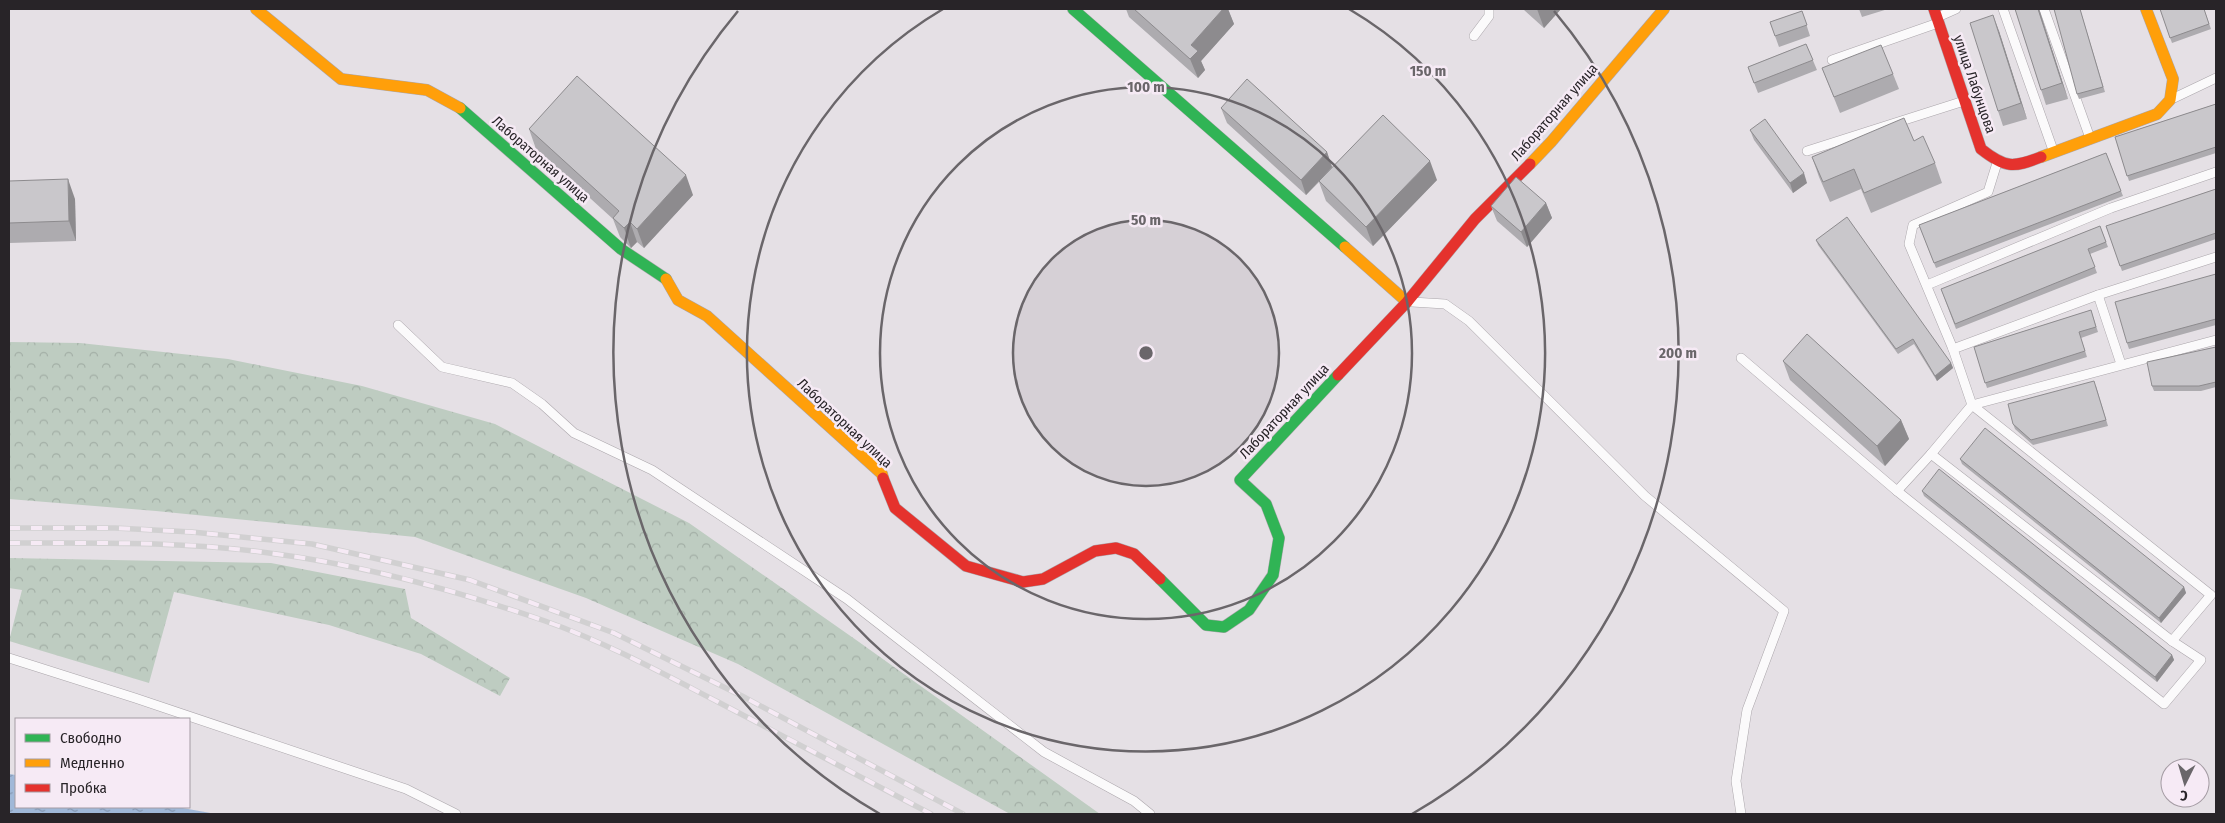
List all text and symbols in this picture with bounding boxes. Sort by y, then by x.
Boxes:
street label: улица Лабунцова [1950,33,1999,136]
street label: Лабораторная улица [1507,60,1601,164]
text: 150 m [1410,62,1446,80]
text: 100 m [1127,78,1165,96]
street label: Лабораторная улица [489,112,593,206]
text: 50 m [1131,211,1161,229]
centre of rings [1137,344,1155,362]
text: 200 m [1658,344,1697,362]
street label: Лабораторная улица [1236,360,1333,462]
street label: Лабораторная улица [794,375,896,472]
legend [15,718,190,808]
text: Свободно [60,729,122,747]
text: Медленно [60,754,125,772]
north arrow [2160,758,2210,808]
text: Пробка [60,779,107,797]
text: С [2179,787,2188,804]

